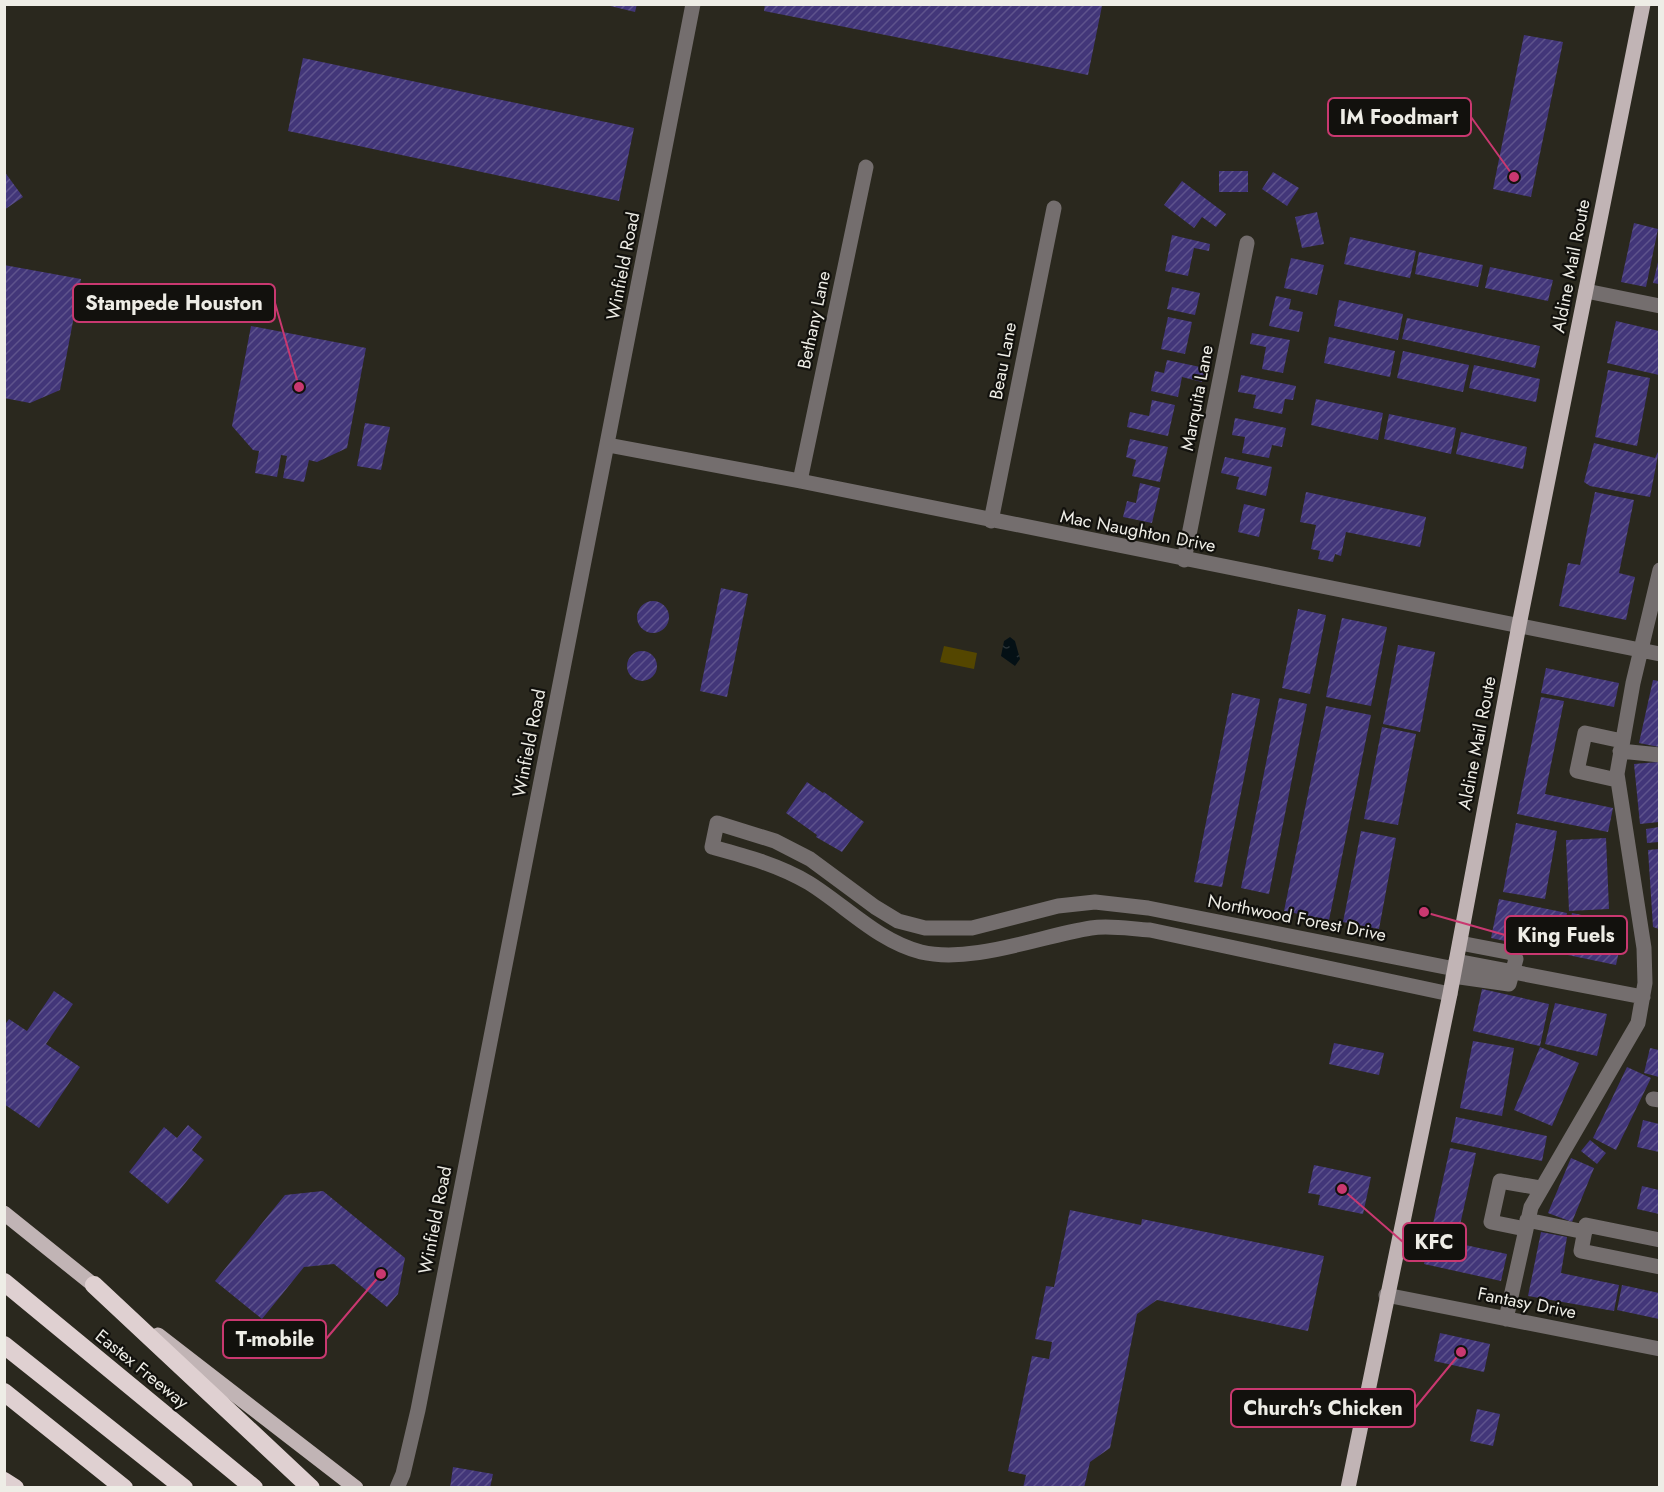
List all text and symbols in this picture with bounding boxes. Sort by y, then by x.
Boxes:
callout: IM Foodmart [1328,98,1471,136]
text: IM Foodmart [1340,103,1459,132]
street label: Aldine Mail Route [1545,197,1597,335]
street label: Winfield Road [600,210,646,322]
street label: Bethany Lane [791,268,837,372]
callout: Stampede Houston [73,284,275,322]
text: Stampede Houston [85,289,263,318]
street label: Beau Lane [983,320,1023,402]
street label: Marquita Lane [1174,343,1220,453]
street label: Mac Naughton Drive [1058,503,1218,559]
street label: Aldine Mail Route [1451,674,1503,812]
street label: Winfield Road [506,687,552,799]
street label: Northwood Forest Drive [1205,888,1389,948]
callout: King Fuels [1505,916,1627,954]
text: King Fuels [1517,921,1615,950]
street label: Winfield Road [412,1164,458,1276]
callout: KFC [1403,1223,1466,1261]
text: KFC [1414,1228,1454,1257]
street label: Fantasy Drive [1475,1281,1579,1325]
callout: T-mobile [223,1320,326,1358]
street label: Eastex Freeway [90,1323,194,1415]
text: T-mobile [236,1325,314,1354]
callout: Church's Chicken [1231,1389,1415,1427]
text: Church's Chicken [1243,1394,1403,1423]

